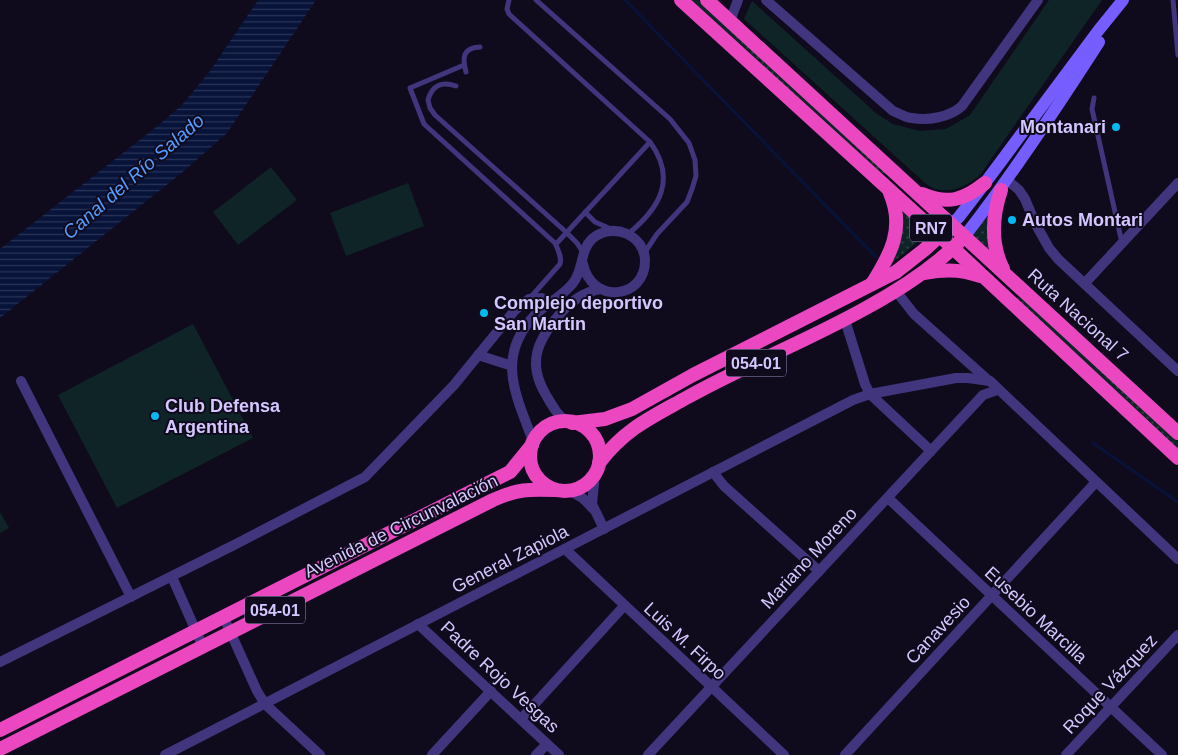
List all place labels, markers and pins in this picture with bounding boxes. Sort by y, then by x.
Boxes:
place label: Montanari [1020,117,1106,137]
marker: Montanari [1110,121,1122,133]
place label: Autos Montari [1022,210,1143,230]
marker: Autos Montari [1006,214,1018,226]
place label: Complejo deportivo San Martin [494,293,663,334]
marker: Complejo deportivo San Martin [478,307,490,319]
place label: Club Defensa Argentina [165,396,281,437]
marker: Club Defensa Argentina [149,410,161,422]

